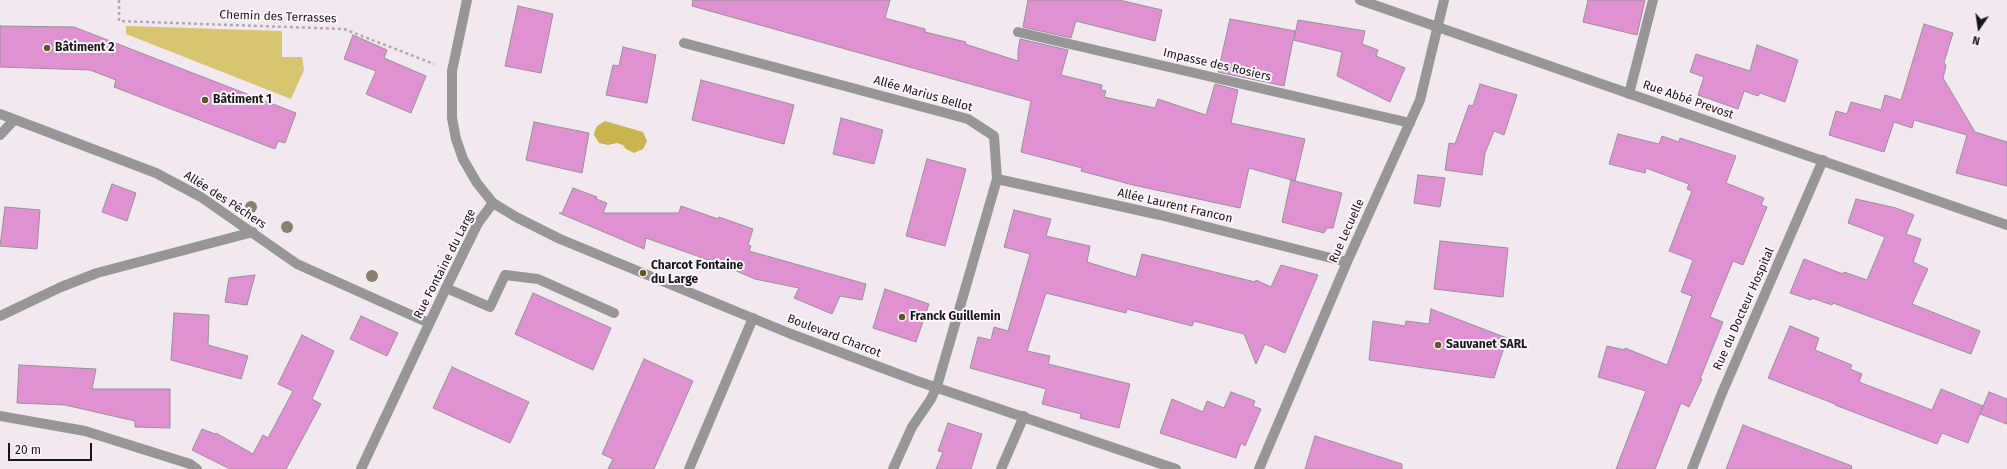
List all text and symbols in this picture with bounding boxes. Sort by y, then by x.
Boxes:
street label: Chemin des Terrasses [219,8,337,26]
north arrow [1959,8,1999,48]
text: N [1971,33,1981,47]
place label: Bâtiment 2 [55,41,114,55]
marker: Bâtiment 2 [42,43,52,53]
street label: Impasse des Rosiers [1162,46,1272,84]
street label: Allée Marius Bellot [872,73,974,115]
street label: Rue Abbé Prevost [1641,78,1735,122]
place label: Bâtiment 1 [213,93,272,107]
marker: Bâtiment 1 [200,95,210,105]
street label: Allée des Pêchers [181,168,269,232]
street label: Allée Laurent Francon [1116,186,1234,226]
street label: Rue Lecuelle [1326,197,1368,265]
street label: Rue Fontaine du Large [411,207,479,321]
street label: Rue du Docteur Hospital [1710,245,1778,373]
place label: Charcot Fontaine du Large [651,259,743,287]
marker: Charcot Fontaine du Large [638,268,648,278]
place label: Franck Guillemin [910,310,1001,324]
street label: Boulevard Charcot [785,311,883,361]
marker: Franck Guillemin [897,312,907,322]
place label: Sauvanet SARL [1446,338,1527,352]
marker: Sauvanet SARL [1433,340,1443,350]
scale bar [10,435,94,461]
text: 20 m [15,443,41,457]

